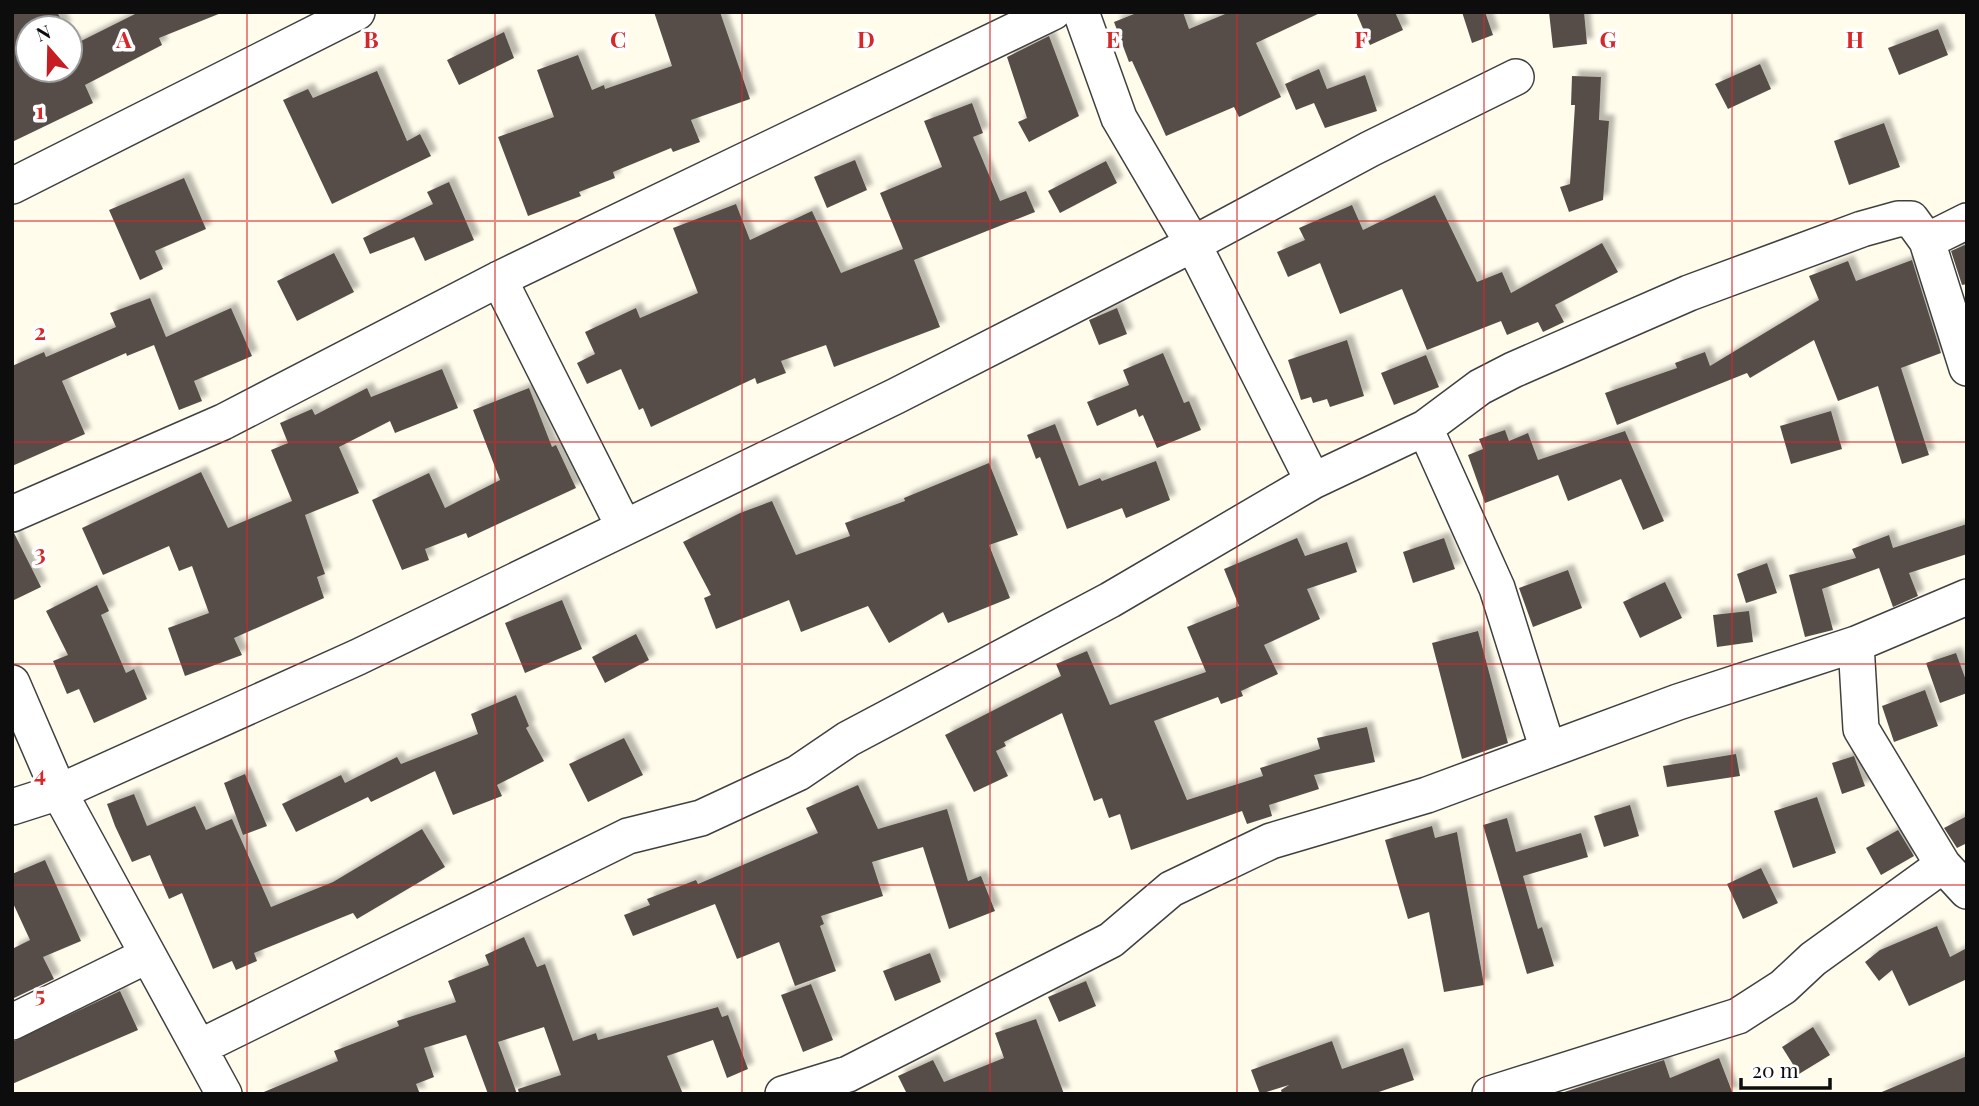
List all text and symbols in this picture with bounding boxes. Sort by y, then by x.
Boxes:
north arrow [14,14,84,84]
text: N [32,17,54,47]
text: A [115,23,132,54]
text: B [363,23,379,54]
text: C [610,23,626,54]
text: D [857,23,875,54]
text: E [1106,23,1120,54]
text: F [1354,23,1368,54]
text: G [1600,23,1617,54]
text: H [1846,23,1864,54]
text: 1 [36,94,45,125]
text: 2 [34,315,46,346]
text: 3 [34,536,46,567]
text: 4 [34,757,46,788]
text: 5 [35,978,45,1009]
scale bar [1741,1046,1830,1090]
text: 20 m [1752,1055,1799,1083]

